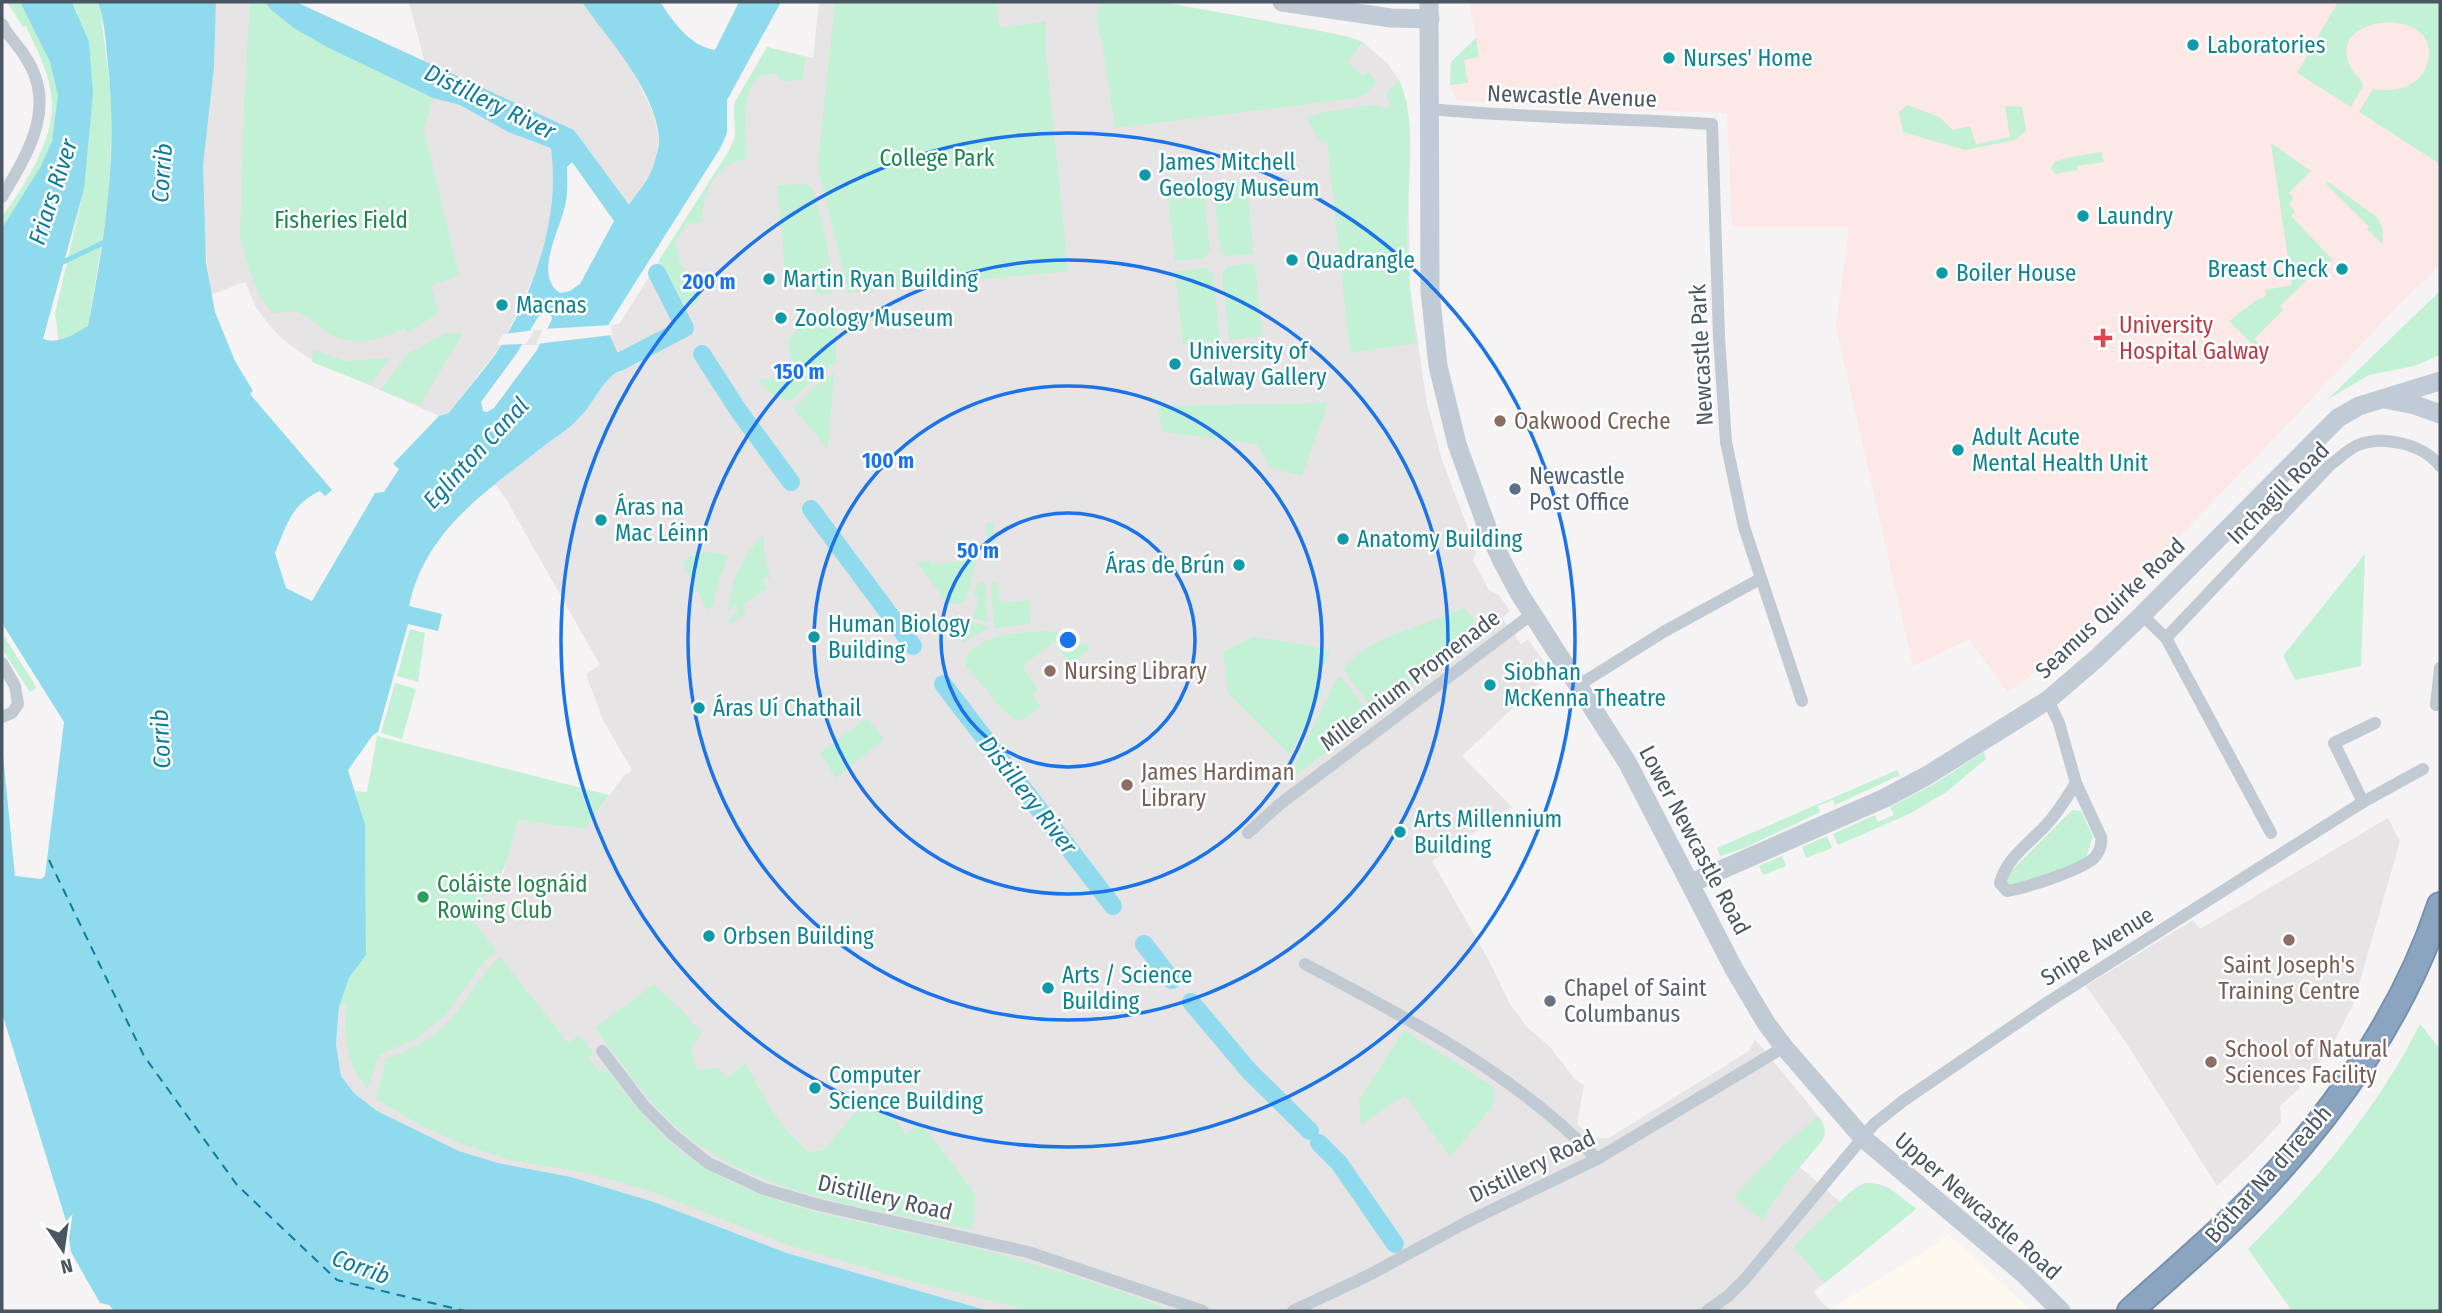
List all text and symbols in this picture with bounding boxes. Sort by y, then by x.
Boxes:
place label: Laboratories [2207,31,2326,59]
marker: Laboratories [2185,37,2201,53]
place label: Nurses' Home [1683,44,1813,72]
marker: Nurses' Home [1661,50,1677,66]
water label: Distillery River [420,58,560,146]
street label: Newcastle Avenue [1487,79,1657,113]
water label: Friars River [23,135,83,248]
water label: Corrib [146,142,178,204]
park label: College Park [880,144,995,172]
place label: James Mitchell Geology Museum [1159,148,1319,202]
marker: James Mitchell Geology Museum [1137,167,1153,183]
place label: Laundry [2097,202,2174,230]
park label: Fisheries Field [274,206,408,234]
marker: Laundry [2075,208,2091,224]
place label: Quadrangle [1306,246,1415,274]
marker: Quadrangle [1284,252,1300,268]
place label: Breast Check [2208,255,2328,283]
place label: Boiler House [1956,259,2076,287]
marker: Breast Check [2334,261,2350,277]
place label: Martin Ryan Building [783,265,978,293]
marker: Boiler House [1934,265,1950,281]
text: 200 m [681,269,736,295]
marker: Martin Ryan Building [761,271,777,287]
street label: Newcastle Park [1683,283,1719,427]
place label: Macnas [516,291,587,319]
marker: Macnas [494,297,510,313]
place label: Zoology Museum [795,304,953,332]
marker: Zoology Museum [773,310,789,326]
place label: University Hospital Galway [2119,311,2270,365]
marker: University Hospital Galway [2093,328,2113,348]
place label: University of Galway Gallery [1189,337,1327,391]
marker: University of Galway Gallery [1167,356,1183,372]
text: 150 m [773,359,825,385]
water label: Eglinton Canal [417,392,535,514]
place label: Oakwood Creche [1514,407,1671,435]
marker: Oakwood Creche [1492,413,1508,429]
place label: Adult Acute Mental Health Unit [1972,423,2148,477]
street label: Inchagill Road [2221,436,2335,550]
marker: Adult Acute Mental Health Unit [1950,442,1966,458]
text: 100 m [862,448,914,474]
place label: Newcastle Post Office [1529,462,1629,516]
marker: Newcastle Post Office [1507,481,1523,497]
place label: Áras na Mac Léinn [615,492,709,547]
marker: Áras na Mac Léinn [593,512,609,528]
place label: Anatomy Building [1357,525,1523,553]
marker: Anatomy Building [1335,531,1351,547]
street label: Seamus Quirke Road [2029,532,2191,684]
text: 50 m [957,538,999,564]
place label: Áras de Brún [1105,550,1225,579]
marker: Áras de Brún [1231,557,1247,573]
street label: Millennium Promenade [1315,603,1505,757]
place label: Human Biology Building [828,610,971,664]
centre of rings [1056,628,1080,652]
marker: Human Biology Building [806,629,822,645]
place label: Nursing Library [1064,657,1207,685]
place label: Siobhan McKenna Theatre [1504,658,1666,712]
marker: Nursing Library [1042,663,1058,679]
marker: Siobhan McKenna Theatre [1482,677,1498,693]
place label: Áras Uí Chathail [713,693,861,722]
marker: Áras Uí Chathail [691,700,707,716]
water label: Corrib [145,709,177,769]
water label: Distillery River [973,731,1083,860]
street label: Lower Newcastle Road [1633,741,1757,939]
place label: James Hardiman Library [1141,758,1295,812]
marker: James Hardiman Library [1119,777,1135,793]
place label: Arts Millennium Building [1414,805,1562,859]
marker: Arts Millennium Building [1392,824,1408,840]
place label: Coláiste Iognáid Rowing Club [437,870,588,924]
marker: Coláiste Iognáid Rowing Club [415,889,431,905]
street label: Snipe Avenue [2036,900,2158,992]
place label: Orbsen Building [723,922,874,950]
marker: Orbsen Building [701,928,717,944]
marker: Saint Joseph's Training Centre [2281,932,2297,948]
place label: Saint Joseph's Training Centre [2218,951,2360,1005]
place label: Arts / Science Building [1062,961,1192,1015]
place label: Chapel of Saint Columbanus [1564,974,1707,1028]
marker: Arts / Science Building [1040,980,1056,996]
marker: Chapel of Saint Columbanus [1542,993,1558,1009]
place label: School of Natural Sciences Facility [2225,1035,2388,1089]
marker: School of Natural Sciences Facility [2203,1054,2219,1070]
place label: Computer Science Building [829,1061,983,1115]
marker: Computer Science Building [807,1080,823,1096]
street label: Bóthar Na dTreabh [2199,1099,2337,1249]
street label: Distillery Road [1464,1123,1600,1209]
street label: Upper Newcastle Road [1889,1126,2067,1286]
street label: Distillery Road [815,1168,955,1226]
north arrow [28,1215,98,1285]
water label: Corrib [328,1244,394,1290]
text: N [59,1254,75,1279]

